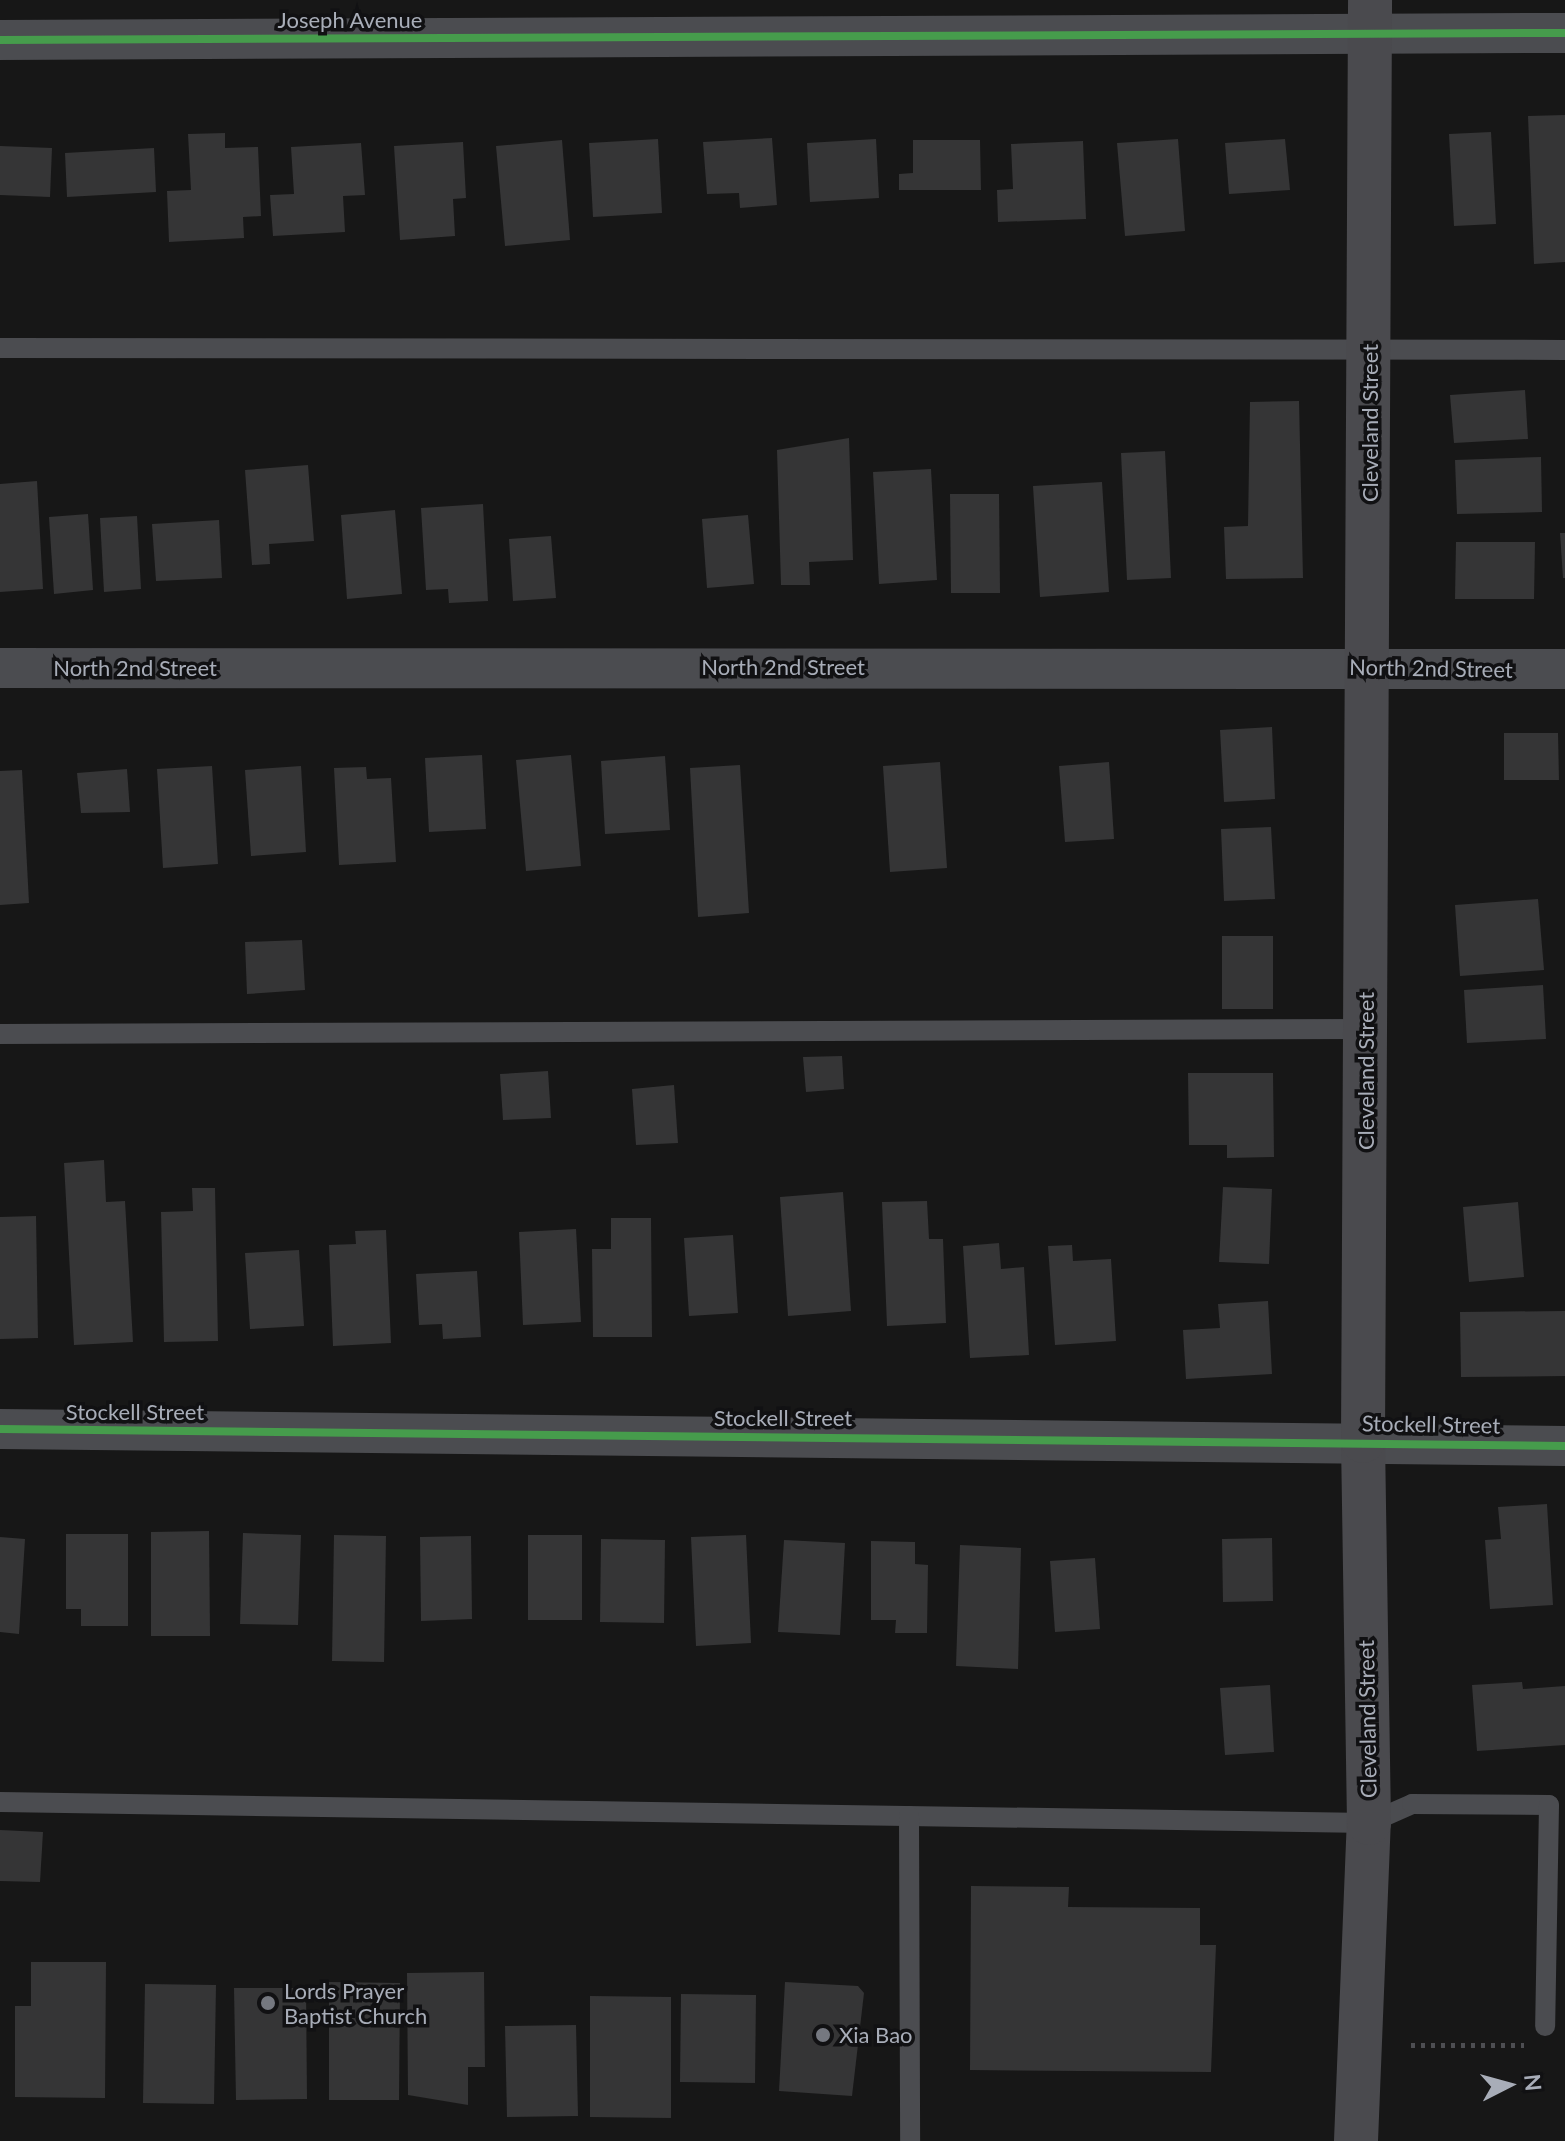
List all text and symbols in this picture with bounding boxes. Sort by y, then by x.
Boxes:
street label: Joseph Avenue [277,7,423,33]
street label: Cleveland Street [1357,344,1383,502]
street label: North 2nd Street [1349,653,1513,683]
street label: North 2nd Street [701,654,865,680]
street label: North 2nd Street [53,655,217,681]
street label: Cleveland Street [1353,992,1379,1150]
street label: Stockell Street [66,1399,204,1425]
street label: Stockell Street [714,1405,852,1431]
street label: Stockell Street [1362,1410,1500,1438]
street label: Cleveland Street [1352,1640,1382,1798]
place label: Lords Prayer Baptist Church [284,1977,427,2028]
marker: Lords Prayer Baptist Church [259,1994,277,2012]
place label: Xia Bao [839,2022,913,2048]
marker: Xia Bao [814,2026,832,2044]
north arrow [1469,2045,1549,2125]
text: N [1519,2073,1548,2092]

